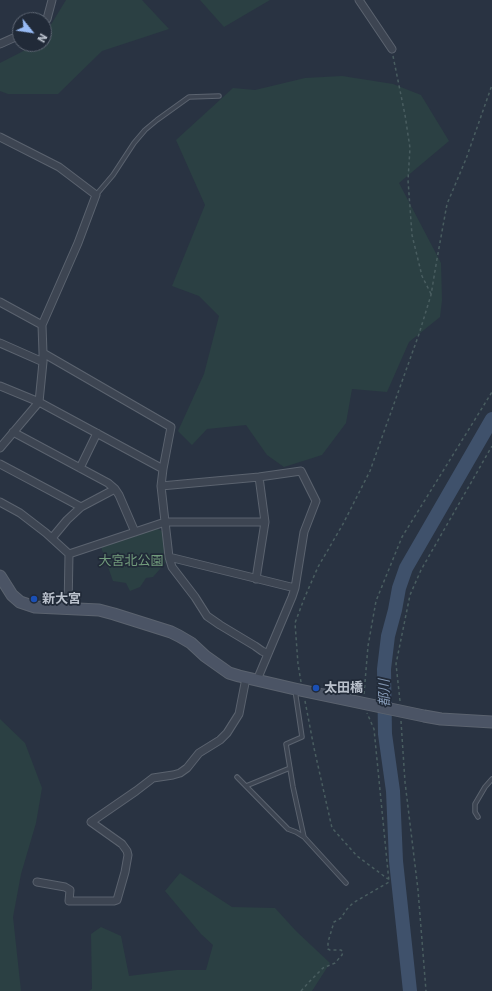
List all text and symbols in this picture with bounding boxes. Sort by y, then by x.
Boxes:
north arrow [12,12,52,52]
text: N [34,31,50,45]
park label: 大宮北公園 [99,553,163,569]
place label: 新大宮 [42,591,81,607]
marker: 新大宮 [29,594,39,604]
water label: 都川 [376,679,394,707]
place label: 太田橋 [324,680,363,696]
marker: 太田橋 [311,683,321,693]

